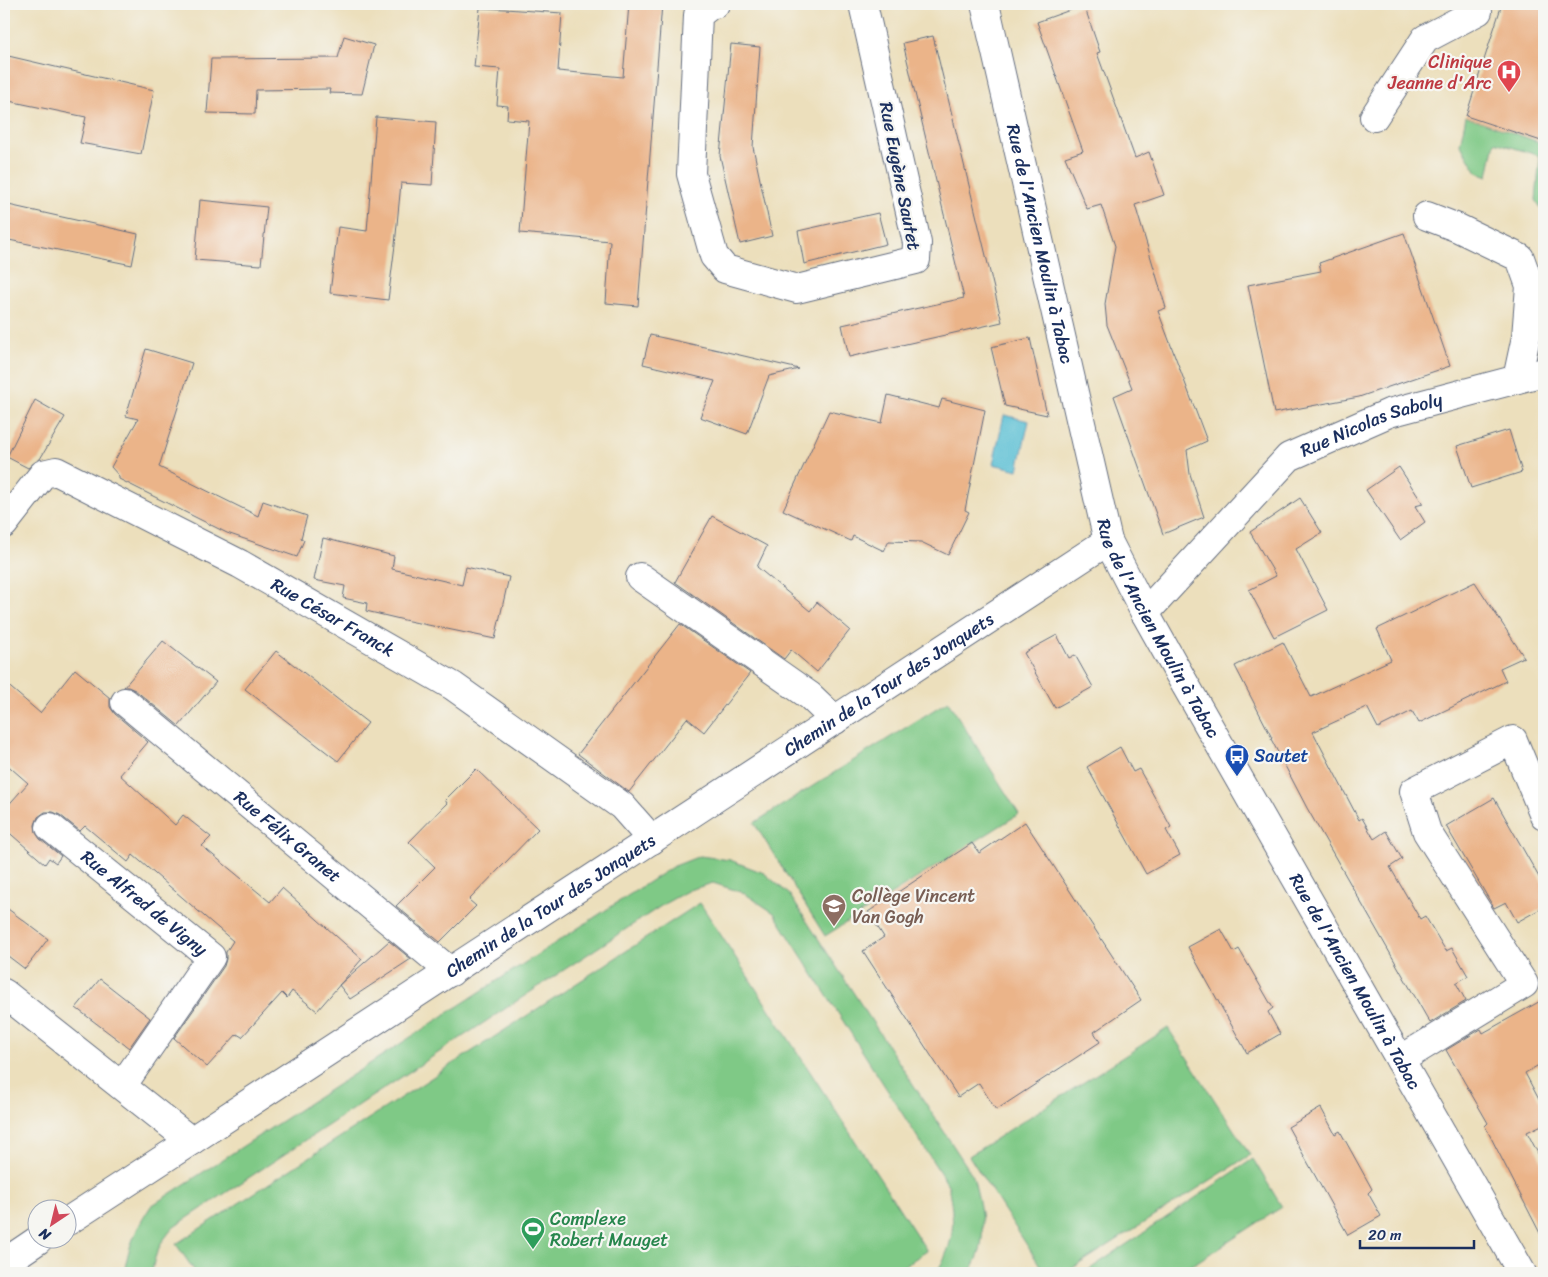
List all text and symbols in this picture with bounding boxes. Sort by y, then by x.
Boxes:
place label: Clinique Jeanne d'Arc [1387,46,1492,99]
hospital icon: Clinique Jeanne d'Arc [1496,59,1522,93]
street label: Rue Eugène Sautet [870,99,930,253]
street label: Rue de l'Ancien Moulin à Tabac [997,121,1083,367]
street label: Rue Nicolas Saboly [1295,383,1447,466]
street label: Rue de l'Ancien Moulin à Tabac [1087,516,1229,744]
street label: Rue César Franck [265,569,401,666]
street label: Chemin de la Tour des Jonquets [777,603,1001,765]
place label: Sautet [1254,740,1309,772]
bus stop icon: Sautet [1224,743,1250,777]
street label: Rue Félix Granet [226,782,349,891]
street label: Chemin de la Tour des Jonquets [439,825,663,987]
street label: Rue Alfred de Vigny [73,842,215,965]
street label: Rue de l'Ancien Moulin à Tabac [1280,867,1430,1096]
place label: Collège Vincent Van Gogh [852,880,975,933]
school or university icon: Collège Vincent Van Gogh [821,893,847,927]
north arrow [28,1200,78,1250]
place label: Complexe Robert Mauget [550,1203,668,1256]
sports icon: Complexe Robert Mauget [520,1216,546,1250]
scale bar [1360,1217,1474,1249]
text: N [33,1221,57,1248]
text: 20 m [1368,1222,1402,1248]

